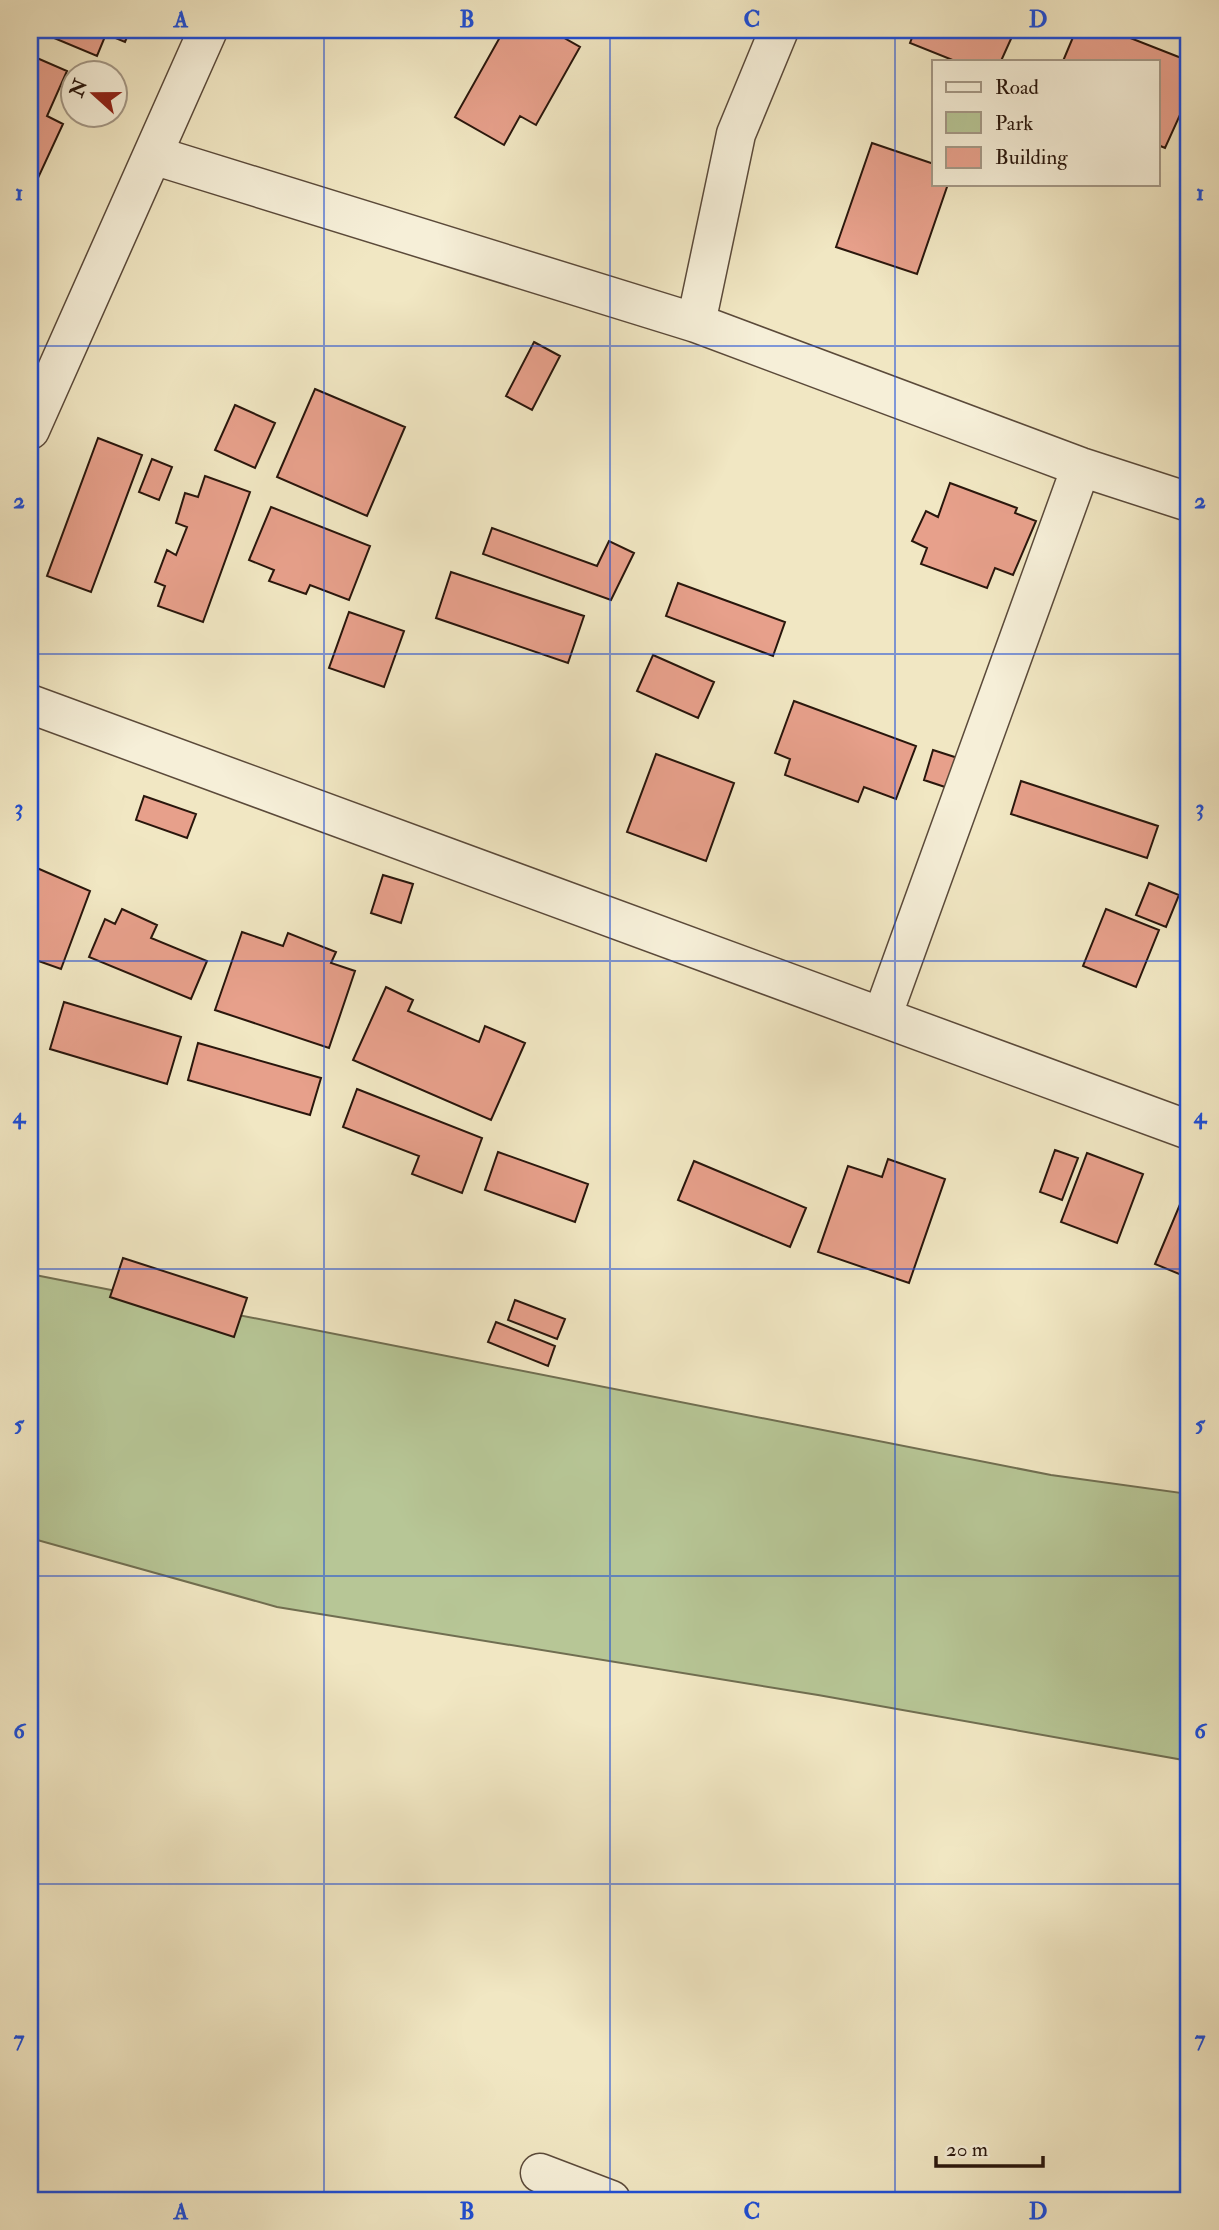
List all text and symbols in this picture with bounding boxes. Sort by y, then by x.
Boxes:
text: A [173,5,189,34]
text: B [459,5,475,34]
text: C [744,5,760,34]
text: D [1029,5,1047,34]
north arrow [60,60,130,130]
legend [932,60,1160,186]
text: Road [995,74,1040,101]
text: N [64,75,94,101]
text: Park [995,110,1033,137]
text: Building [995,144,1068,171]
text: 1 [15,178,23,207]
text: 1 [1196,178,1204,207]
text: 2 [13,486,25,515]
text: 2 [1194,486,1206,515]
text: 3 [15,793,23,822]
text: 3 [1196,793,1204,822]
text: 4 [12,1101,27,1130]
text: 4 [1193,1101,1208,1130]
text: 5 [14,1409,25,1438]
text: 5 [1195,1409,1206,1438]
text: 6 [13,1716,27,1745]
text: 6 [1194,1716,1208,1745]
text: 7 [14,2024,25,2053]
text: 7 [1195,2024,1206,2053]
scale bar [936,2125,1042,2169]
text: 20 m [946,2136,988,2163]
text: A [173,2197,189,2226]
text: B [459,2197,475,2226]
text: C [744,2197,760,2226]
text: D [1029,2197,1047,2226]

